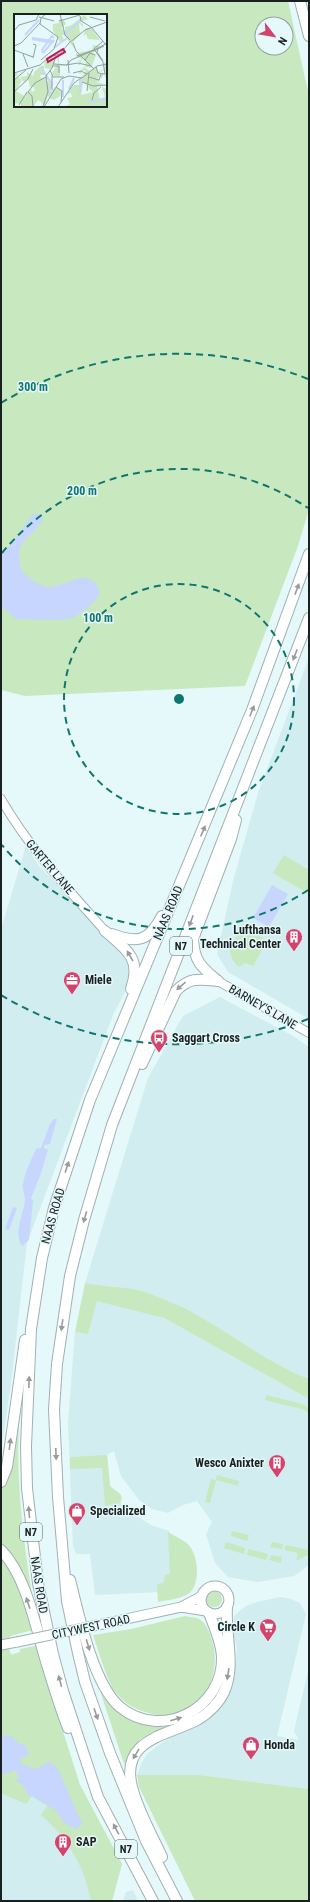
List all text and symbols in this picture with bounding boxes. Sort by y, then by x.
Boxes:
inset map [14,14,107,107]
north arrow [254,16,294,56]
text: N [275,35,289,47]
text: 300 m [18,380,48,394]
text: 200 m [67,484,97,498]
one-way arrow [295,583,301,595]
text: 100 m [83,611,113,625]
one-way arrow [291,649,297,661]
centre of rings [172,692,186,706]
one-way arrow [249,704,255,716]
one-way arrow [200,825,206,837]
street label: GARTER LANE [23,837,77,897]
street label: NAAS ROAD [150,884,186,942]
one-way arrow [187,915,193,927]
place label: Lufthansa Technical Center [200,923,281,951]
building icon: Lufthansa Technical Center [284,927,304,952]
road number: N7 [170,937,192,955]
one-way arrow [127,950,133,962]
office icon: Miele [62,970,82,995]
place label: Miele [85,973,112,987]
one-way arrow [175,982,186,991]
street label: BARNEY'S LANE [226,982,300,1032]
bus stop icon: Saggart Cross [149,1028,169,1053]
place label: Saggart Cross [172,1031,241,1045]
one-way arrow [65,1161,71,1173]
street label: NAAS ROAD [38,1186,68,1246]
one-way arrow [82,1211,88,1223]
one-way arrow [59,1319,65,1331]
one-way arrow [25,1376,32,1388]
one-way arrow [7,1438,13,1450]
one-way arrow [53,1448,60,1460]
building icon: Wesco Anixter [267,1453,287,1478]
place label: Wesco Anixter [195,1456,264,1470]
shop icon: Specialized [67,1501,87,1526]
place label: Specialized [90,1504,145,1518]
one-way arrow [26,1506,33,1518]
road number: N7 [20,1523,42,1541]
street label: NAAS ROAD [28,1555,50,1615]
one-way arrow [25,1597,31,1609]
street label: CITYWEST ROAD [51,1612,132,1642]
supermarket icon: Circle K [258,1617,278,1642]
place label: Circle K [218,1620,255,1634]
one-way arrow [85,1639,91,1651]
one-way arrow [225,1668,231,1680]
one-way arrow [57,1674,63,1686]
one-way arrow [94,1709,100,1721]
one-way arrow [171,1716,183,1722]
shop icon: Honda [241,1735,261,1760]
place label: Honda [264,1738,295,1752]
one-way arrow [132,1748,139,1760]
one-way arrow [112,1824,119,1835]
building icon: SAP [53,1832,73,1857]
place label: SAP [76,1835,97,1849]
road number: N7 [115,1840,137,1858]

